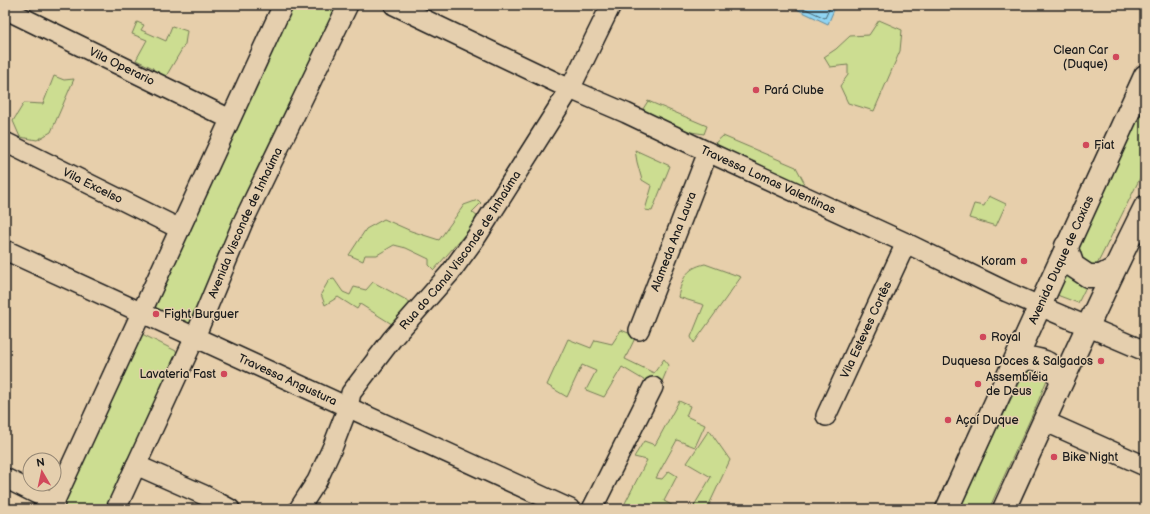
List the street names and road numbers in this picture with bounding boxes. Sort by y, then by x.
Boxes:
street label: Vila Operario [87,44,157,89]
street label: Travessa Lomas Valentinas [698,142,838,217]
street label: Avenida Visconde de Inhaúma [205,145,286,300]
street label: Vila Excelso [60,164,125,207]
street label: Rua do Canal Visconde de Inhaúma [396,168,524,333]
street label: Alameda Ana Laura [647,189,700,293]
street label: Avenida Duque de Caxias [1025,193,1097,326]
street label: Vila Esteves Cortês [837,279,895,381]
street label: Travessa Angustura [236,350,340,409]

